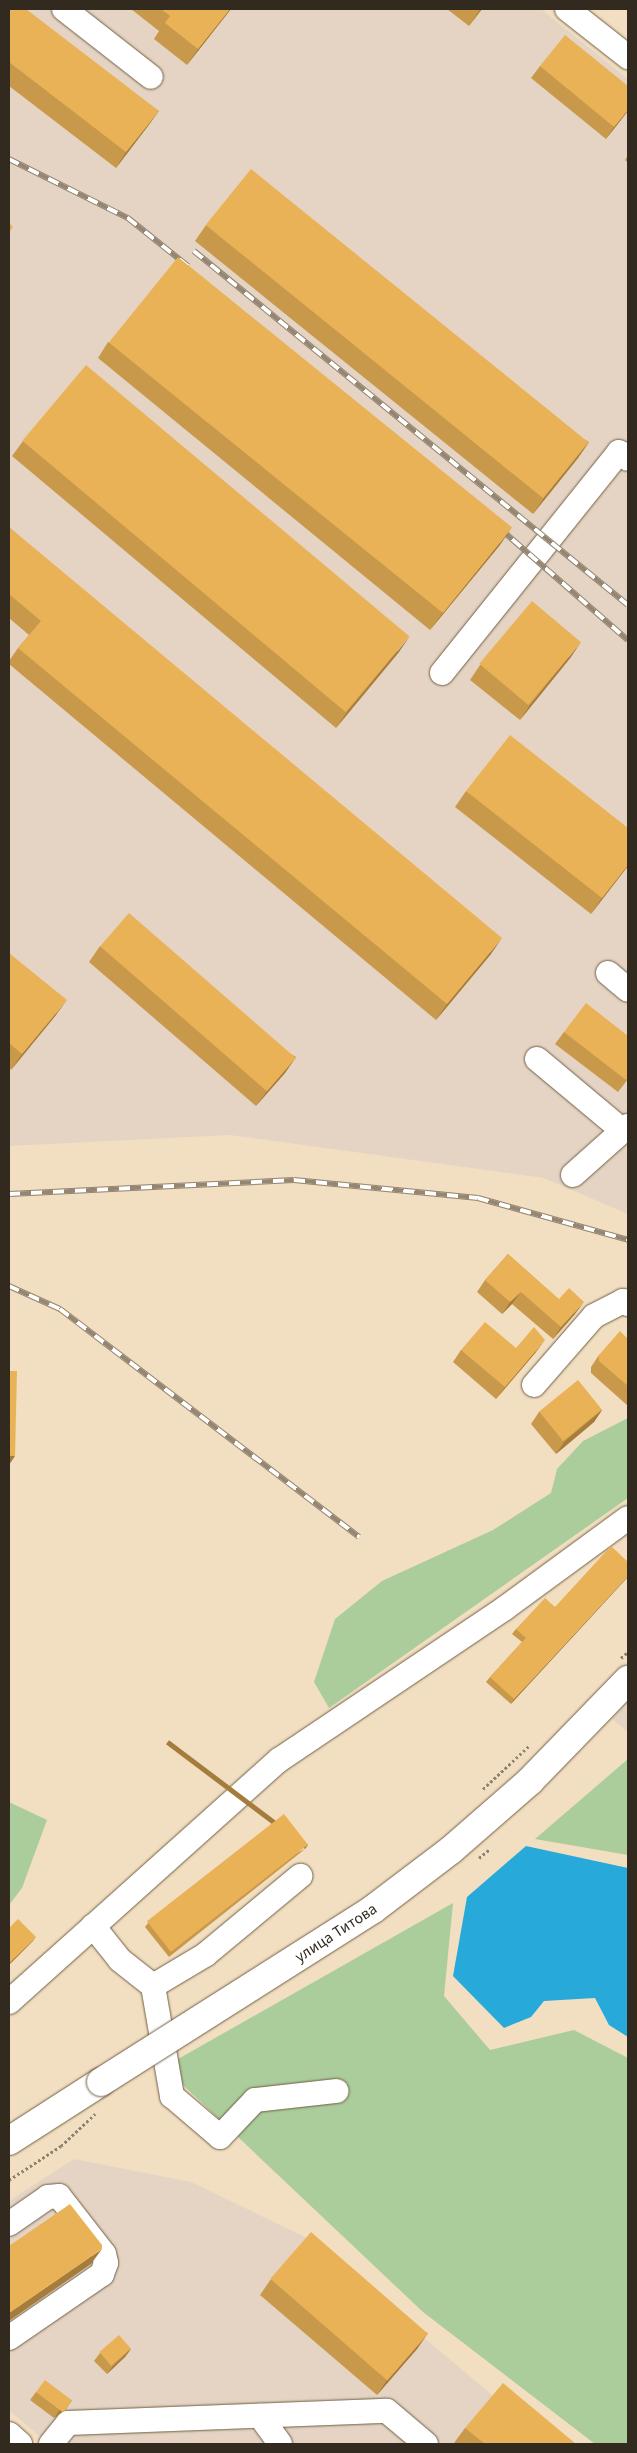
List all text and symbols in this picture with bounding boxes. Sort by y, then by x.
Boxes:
street label: улица Титова [291,1899,381,1967]

